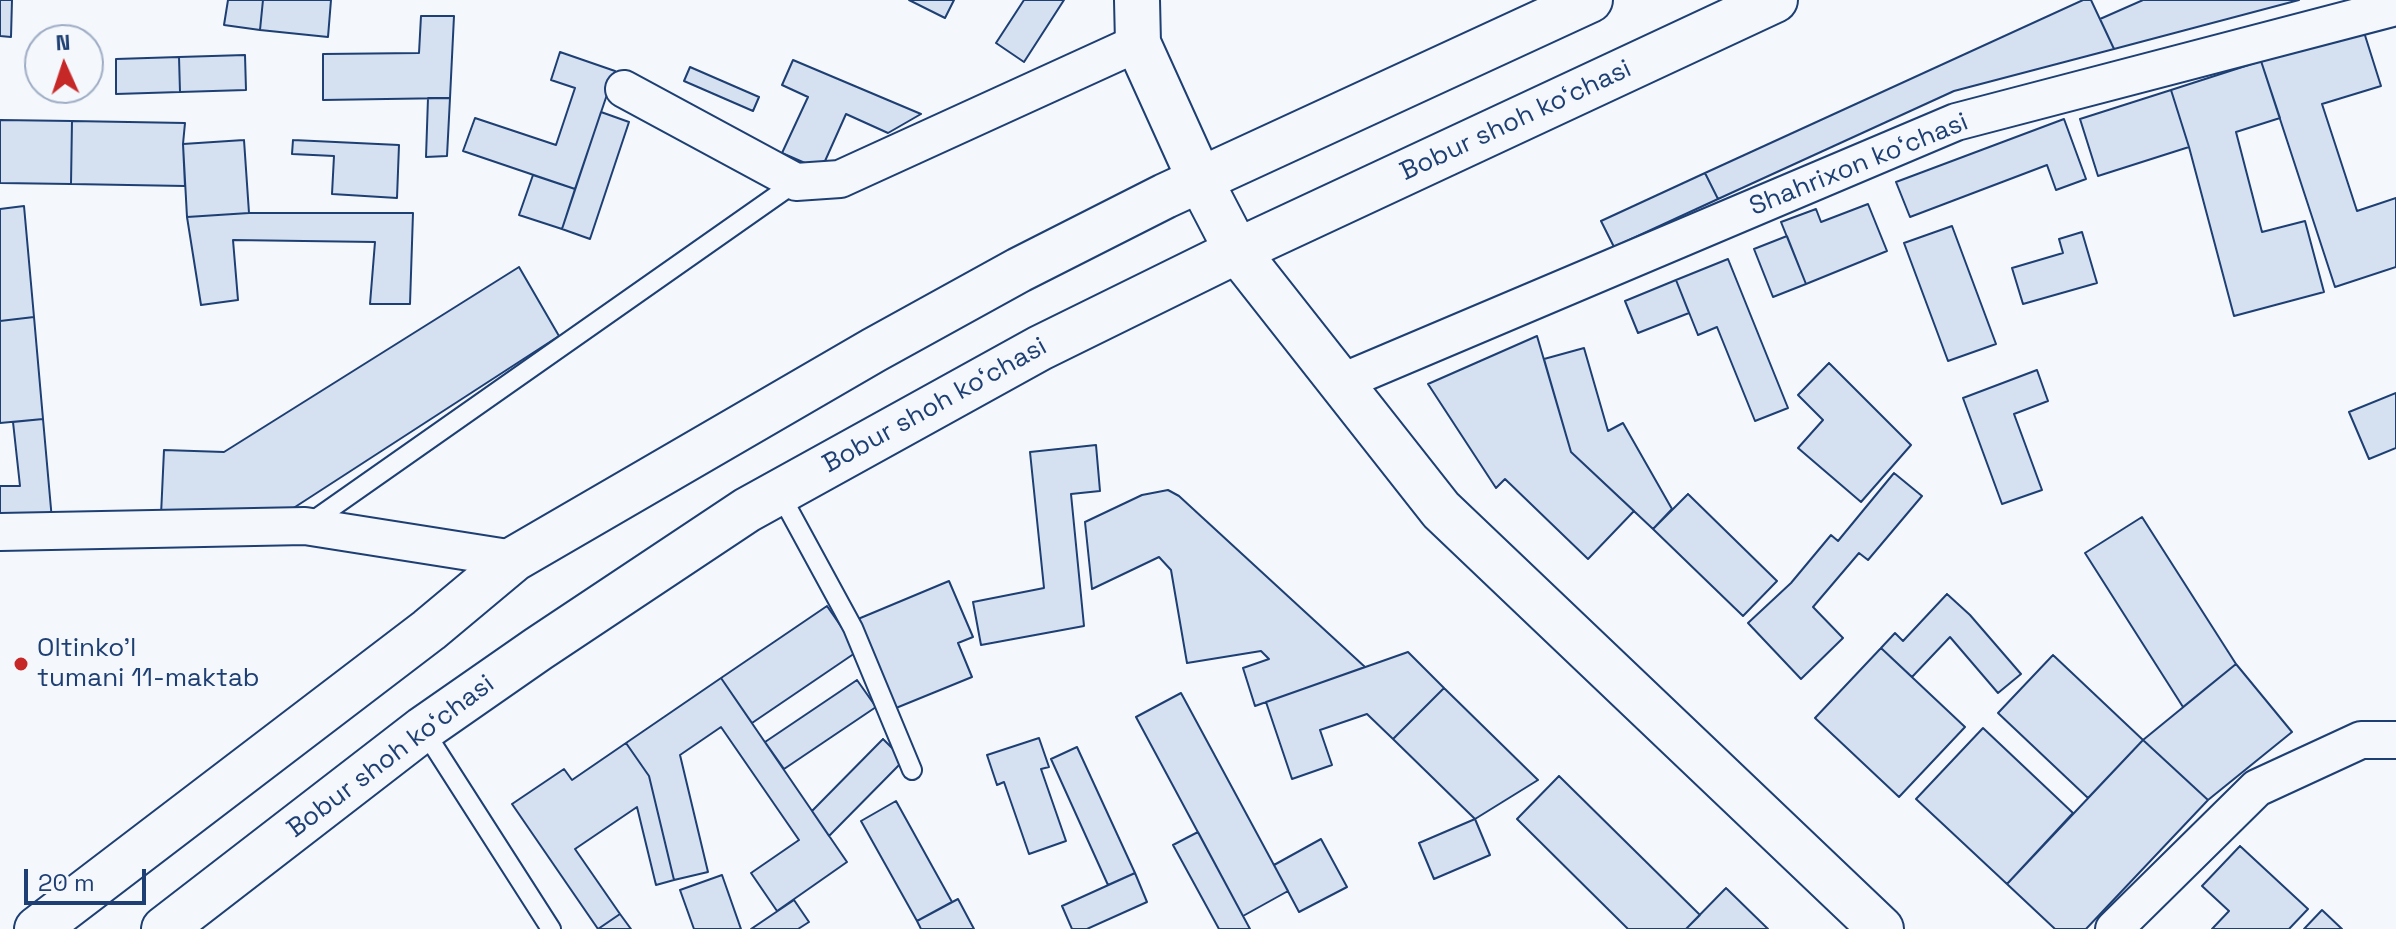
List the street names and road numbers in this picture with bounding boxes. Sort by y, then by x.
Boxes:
street label: Bobur shoh koʻchasi [1396,54,1636,188]
street label: Shahrixon koʻchasi [1745,107,1973,223]
street label: Bobur shoh koʻchasi [818,331,1052,481]
street label: Bobur shoh koʻchasi [281,669,501,845]

